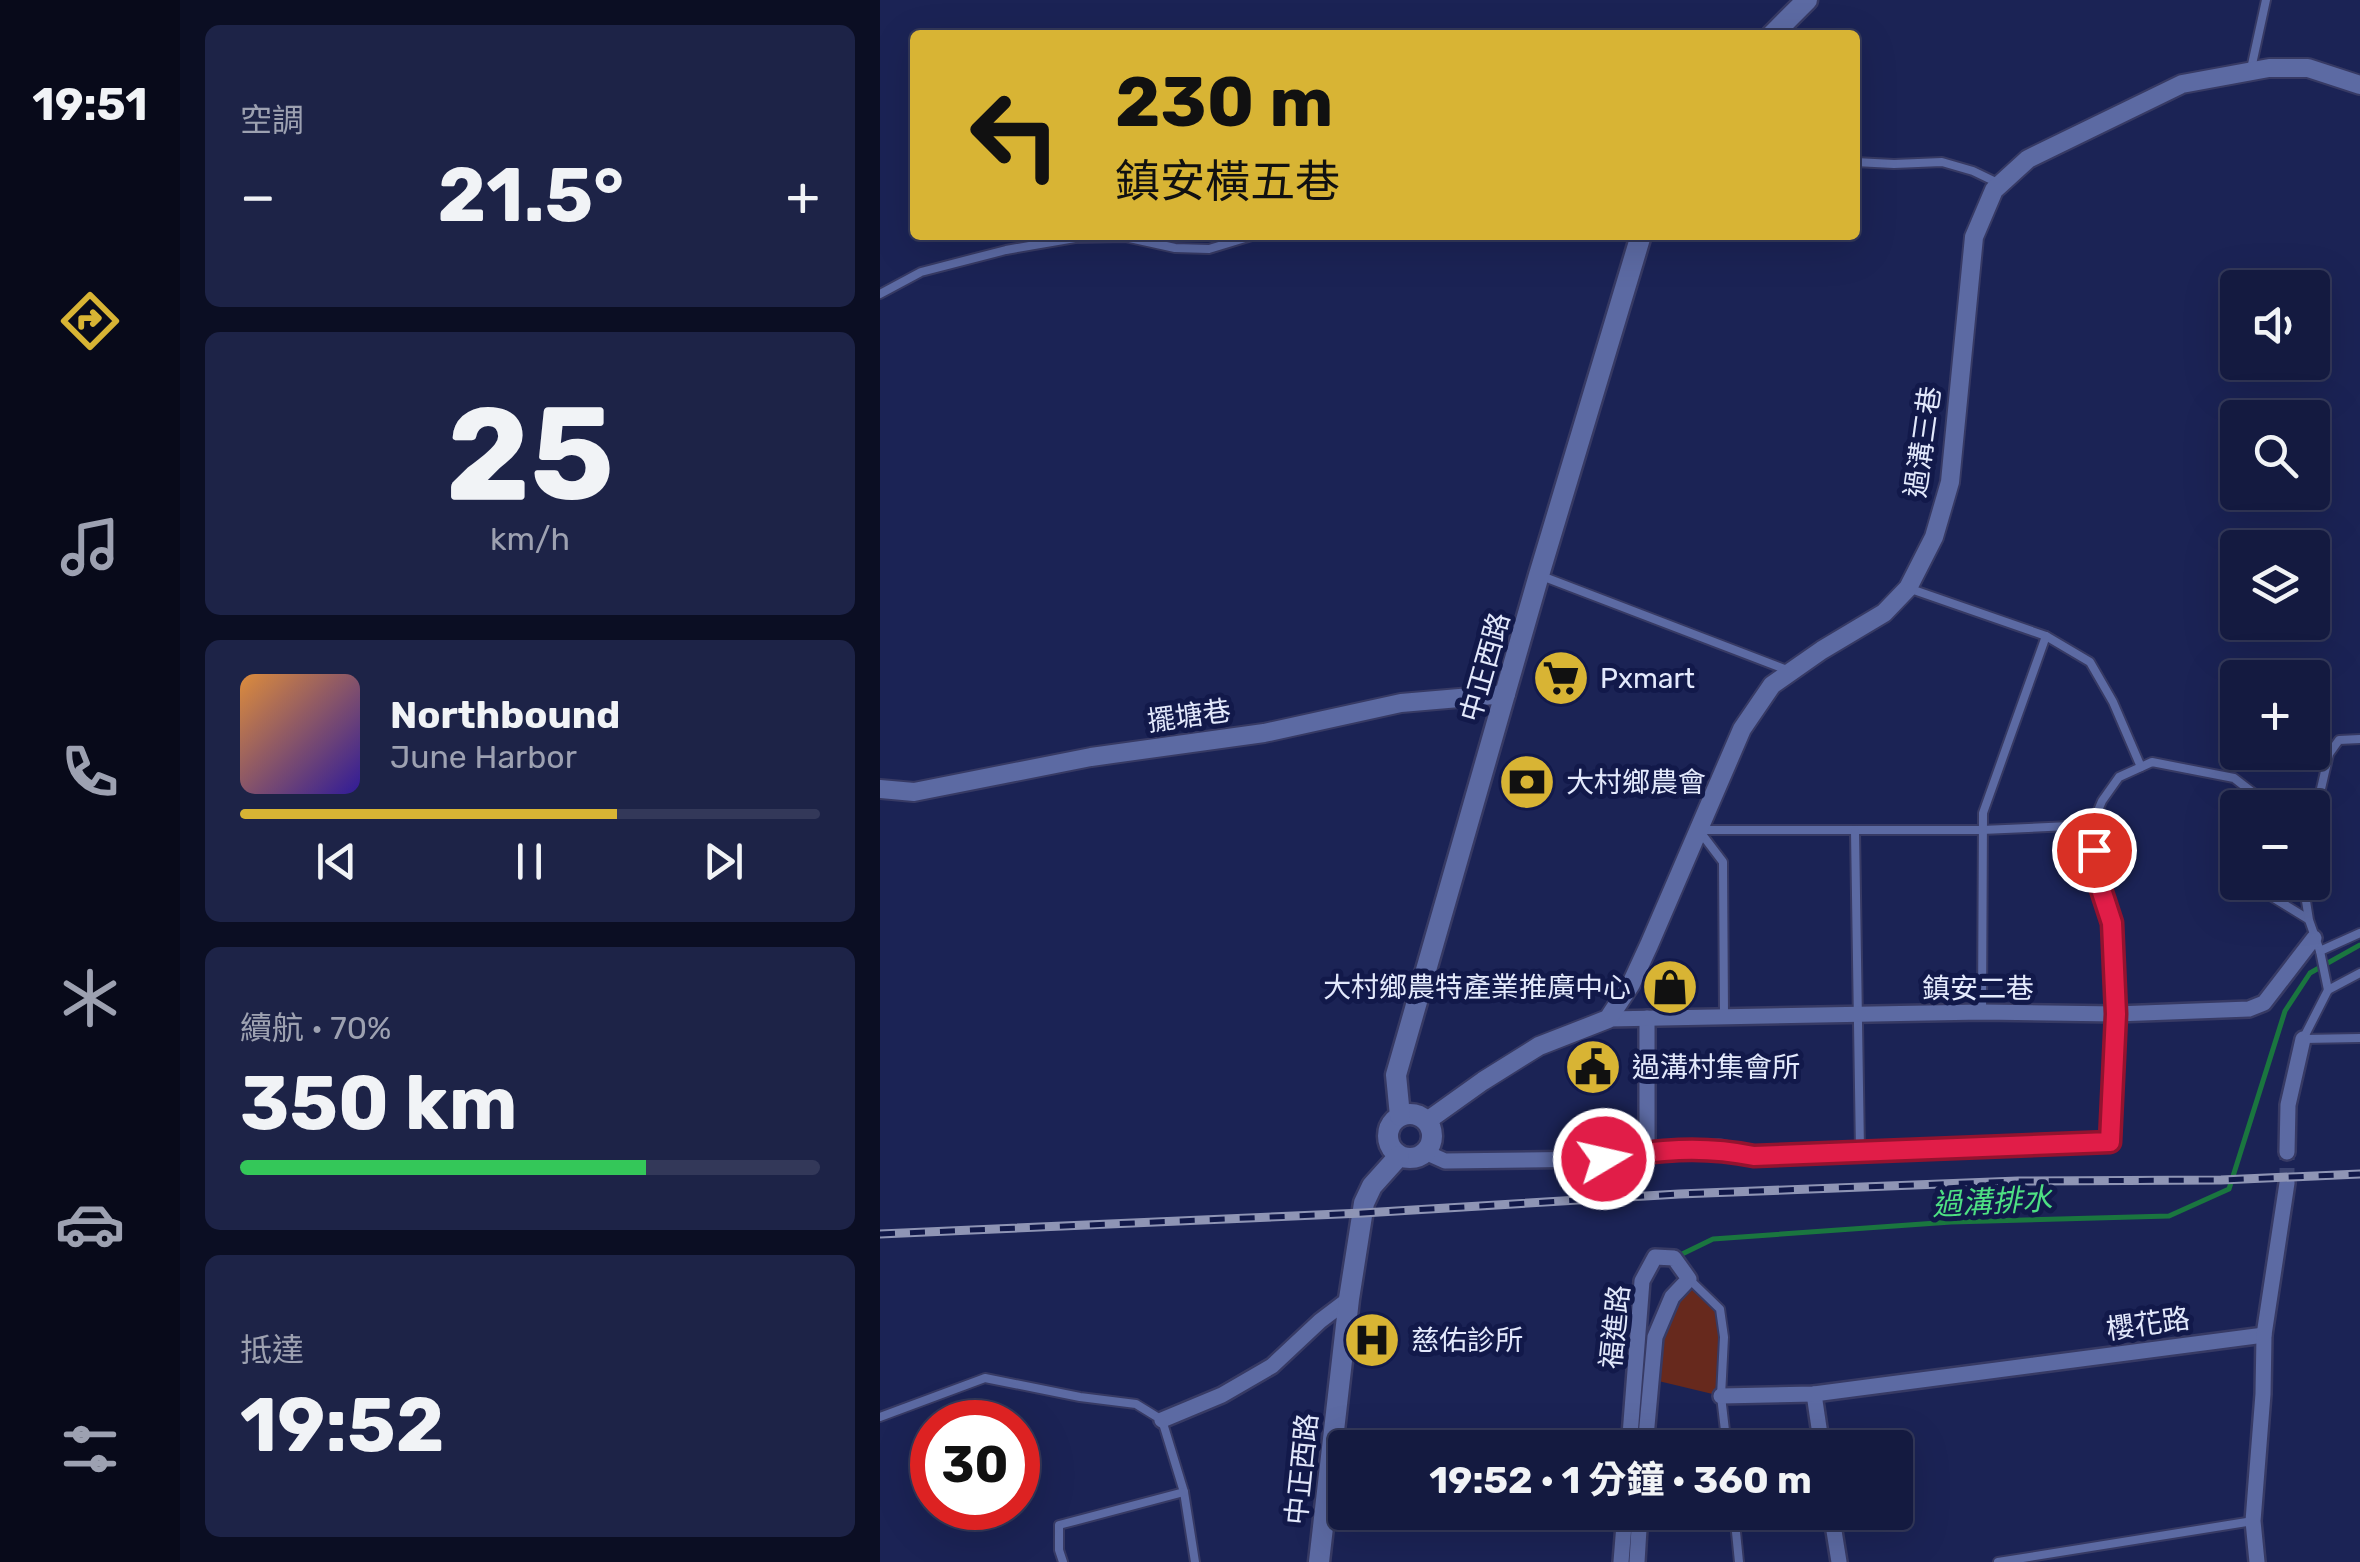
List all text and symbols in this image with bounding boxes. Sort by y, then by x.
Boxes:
text: 230 m [1115,61,1333,144]
icon: left [950,70,1080,200]
text: 19:51 [32,78,148,131]
text: 空調 [240,101,304,139]
text: 21.5° [437,151,624,240]
text: 鎮安橫五巷 [1115,155,1340,208]
text: − [240,164,276,229]
text: + [786,164,820,229]
map controls [2220,270,2330,900]
button: sound [2220,270,2330,380]
icon: directions [55,286,125,356]
text: 25 [446,377,614,532]
street label: 過溝三巷 [1899,384,1947,500]
button: search [2220,400,2330,510]
icon: music [55,512,125,582]
text: km/h [490,520,570,558]
button: layers [2220,530,2330,640]
street label: 中正西路 [1454,609,1516,725]
supermarket icon: Pxmart [1531,648,1591,708]
button: + [2220,660,2330,770]
place label: Pxmart [1600,662,1695,695]
text: Northbound [390,692,620,738]
street label: 擺塘巷 [1145,694,1233,738]
icon: phone [55,737,125,807]
text: June Harbor [390,738,577,776]
bank icon: 大村鄉農會 [1497,752,1557,812]
place label: 大村鄉農會 [1566,766,1706,799]
button: − [2220,790,2330,900]
pin [2052,808,2137,893]
icon: arrive [2067,823,2122,878]
icon: previous [309,834,364,889]
icon: pause [502,834,557,889]
icon: next [696,834,751,889]
shop icon: 大村鄉農特產業推廣中心 [1640,957,1700,1017]
icon: climate [55,963,125,1033]
place label: 大村鄉農特產業推廣中心 [1323,971,1631,1004]
street label: 鎮安二巷 [1922,972,2034,1005]
text: 續航 · 70% [240,1009,391,1047]
public building icon: 過溝村集會所 [1563,1037,1623,1097]
place label: 過溝村集會所 [1632,1051,1800,1084]
text: 350 km [240,1059,517,1148]
position arrow [1552,1107,1656,1211]
water label: 過溝排水 [1931,1181,2055,1223]
icon: car [55,1189,125,1259]
street label: 福進路 [1594,1283,1636,1371]
street label: 櫻花路 [2104,1302,2192,1346]
hospital icon: 慈佑診所 [1342,1310,1402,1370]
place label: 慈佑診所 [1411,1324,1523,1357]
text: 抵達 [240,1331,304,1369]
text: 19:52 [240,1381,444,1470]
speed limit sign: 30 [910,1400,1040,1530]
street label: 中正西路 [1280,1412,1324,1526]
icon: filters [55,1414,125,1484]
text: 19:52 · 1 分鐘 · 360 m [1429,1457,1812,1503]

